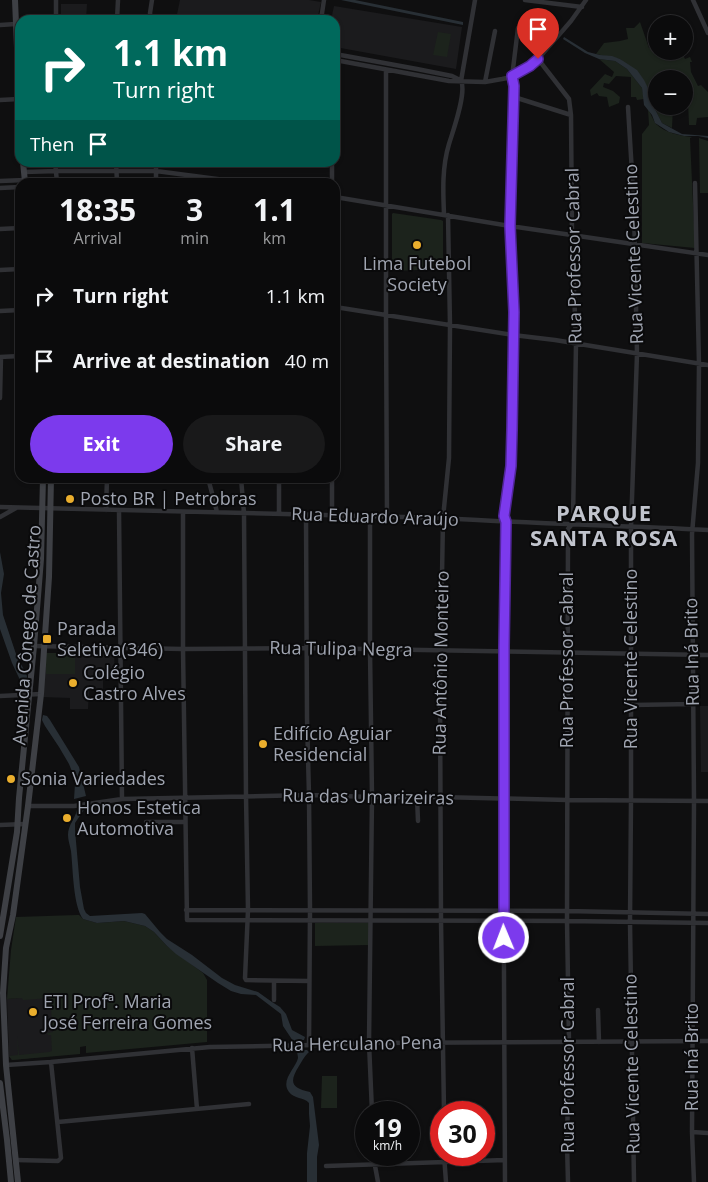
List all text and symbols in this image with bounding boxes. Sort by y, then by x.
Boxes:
pin [517,8,559,59]
icon: arrive [524,15,552,43]
map controls [648,15,693,115]
button: + [648,15,693,60]
text: 1.1 km [113,29,228,76]
icon: right [30,35,95,100]
button: − [648,70,693,115]
text: Turn right [113,74,215,104]
icon: arrive [84,130,112,158]
text: Then [30,131,74,157]
street label: Rua Vicente Celestino [618,163,648,345]
street label: Rua Professor Cabral [559,168,587,344]
text: 18:35 [59,189,136,230]
text: 3 [186,189,203,230]
text: 1.1 [253,189,296,230]
text: Arrival [74,227,122,249]
text: min [180,227,209,249]
text: km [263,227,286,249]
marker: Lima Futebol Society [411,239,423,251]
place label: Lima Futebol Society [363,251,471,296]
icon: right [30,282,58,310]
text: Turn right [73,283,168,309]
text: 1.1 km [266,283,325,309]
icon: arrive [30,347,58,375]
text: Arrive at destination [73,348,270,374]
text: 40 m [285,348,329,374]
button: Exit [30,415,173,473]
button: Share [183,415,325,473]
place label: Posto BR | Petrobras [80,486,257,510]
marker: Posto BR | Petrobras [64,493,76,505]
district label: PARQUE SANTA ROSA [530,497,678,552]
street label: Rua Eduardo Araújo [291,501,459,531]
street label: Avenida Cônego de Castro [6,524,46,746]
street label: Rua Vicente Celestino [618,569,642,749]
street label: Rua Antônio Monteiro [426,570,454,756]
street label: Rua Professor Cabral [554,572,578,748]
street label: Rua Iná Brito [678,598,704,706]
place label: Parada Seletiva(346) [57,616,163,661]
marker: Parada Seletiva(346) [41,633,53,645]
street label: Rua Tulipa Negra [269,635,413,661]
place label: Colégio Castro Alves [83,660,186,705]
marker: Colégio Castro Alves [67,677,79,689]
place label: Edifício Aguiar Residencial [273,721,393,766]
marker: Edifício Aguiar Residencial [257,738,269,750]
place label: Sonia Variedades [21,766,165,790]
marker: Sonia Variedades [5,773,17,785]
street label: Rua das Umarizeiras [282,783,454,809]
place label: Honos Estetica Automotiva [77,795,201,840]
marker: Honos Estetica Automotiva [61,812,73,824]
position arrow [477,911,529,963]
street label: Rua Vicente Celestino [617,974,645,1155]
street label: Rua Professor Cabral [555,977,579,1153]
place label: ETI Profª. Maria José Ferreira Gomes [41,989,212,1034]
street label: Rua Iná Brito [679,1003,703,1111]
marker: ETI Profª. Maria José Ferreira Gomes [27,1006,39,1018]
street label: Rua Herculano Pena [272,1030,442,1056]
speed limit sign: 30 [430,1101,495,1166]
text: 19 [373,1110,402,1144]
text: km/h [373,1137,402,1154]

